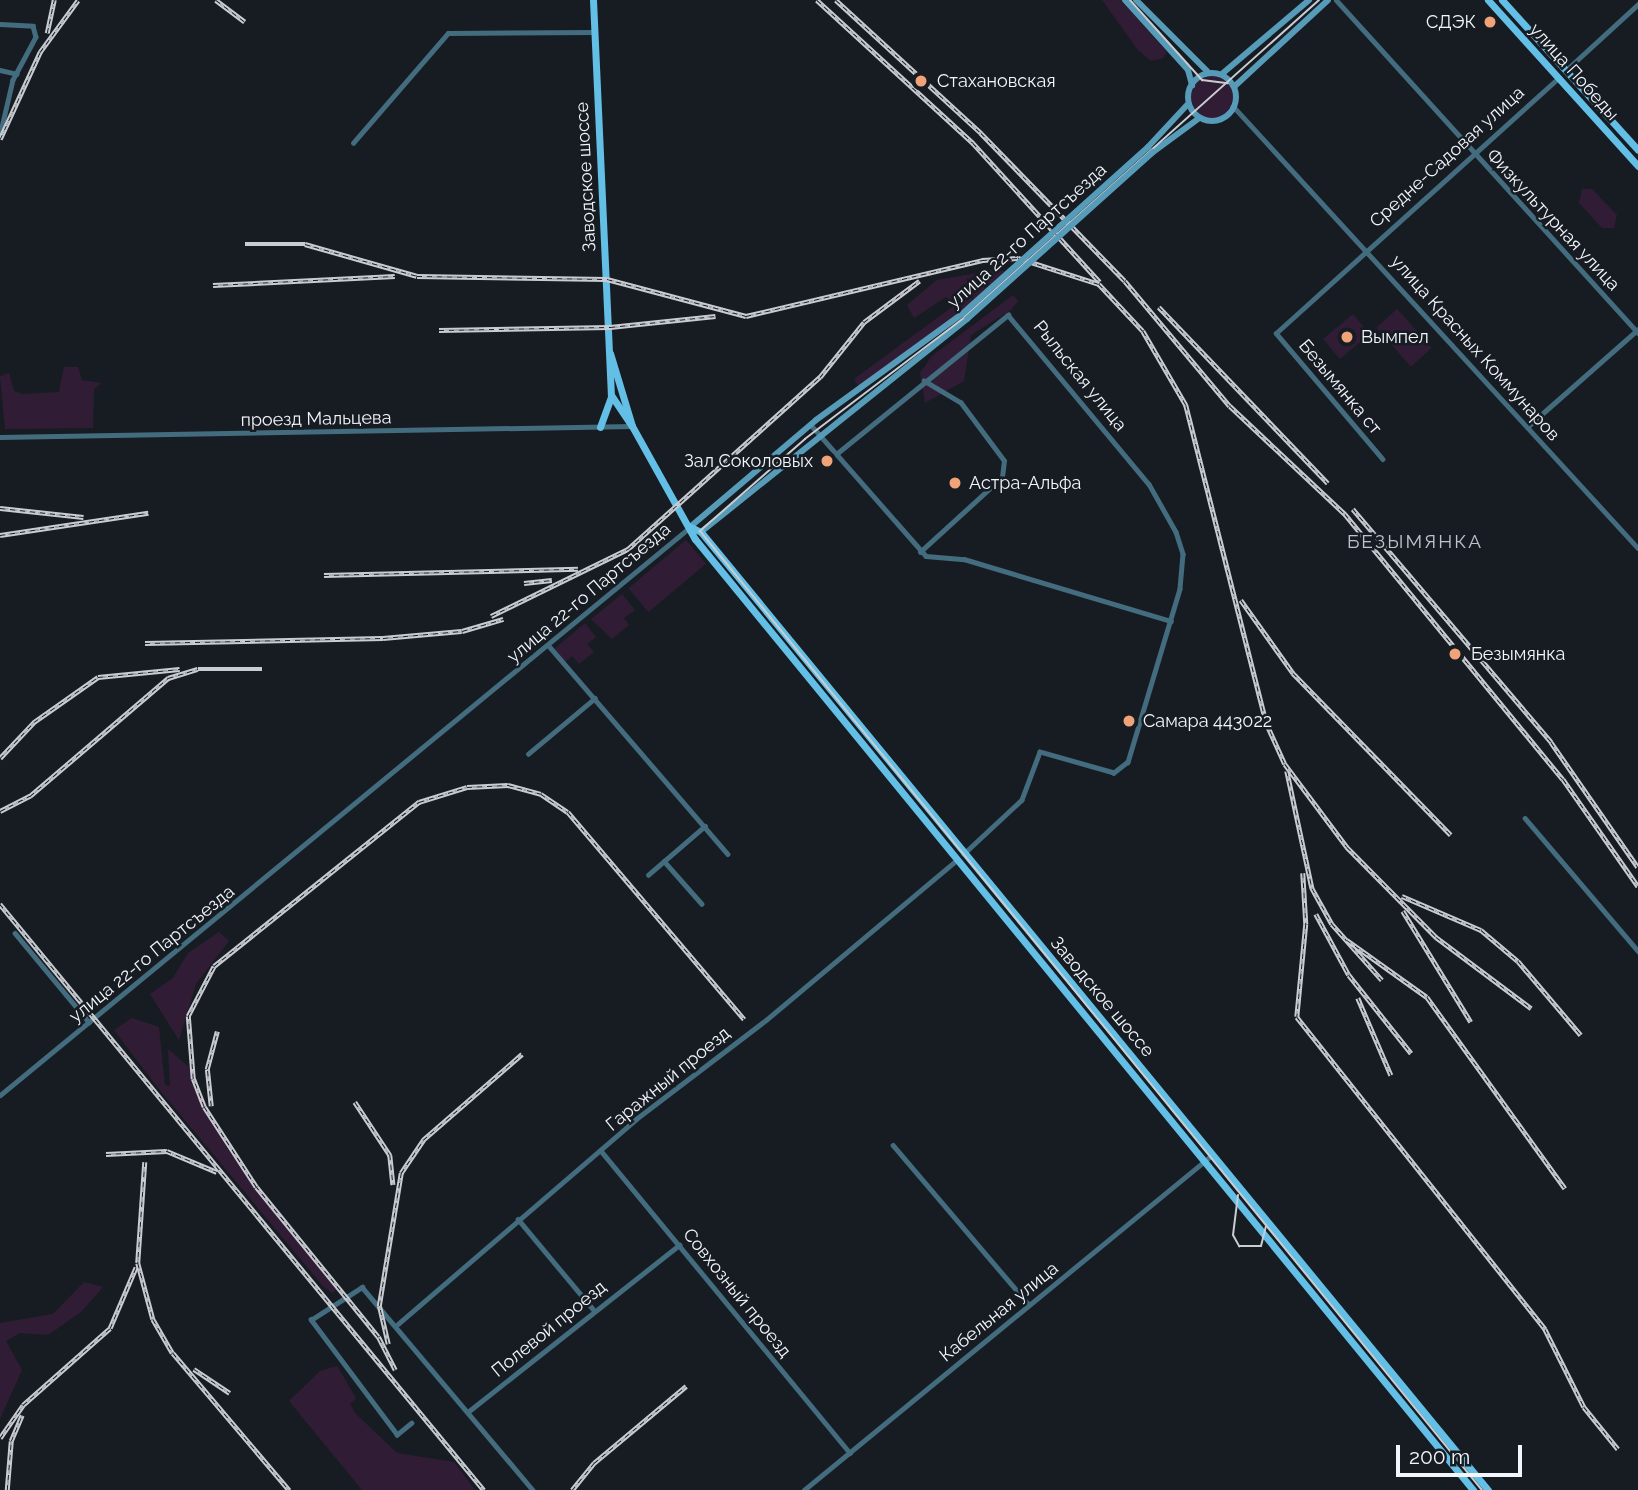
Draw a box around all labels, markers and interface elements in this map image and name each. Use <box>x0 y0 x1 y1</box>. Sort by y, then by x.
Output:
place label: СДЭК <box>1426 11 1476 33</box>
marker: СДЭК <box>1482 14 1498 30</box>
street label: улица Победы <box>1525 19 1623 125</box>
place label: Стахановская <box>937 70 1056 92</box>
marker: Стахановская <box>911 71 931 91</box>
street label: Средне-Садовая улица <box>1365 82 1529 232</box>
street label: Заводское шоссе <box>571 101 601 253</box>
street label: Физкультурная улица <box>1482 145 1624 295</box>
street label: улица 22-го Партсъезда <box>943 159 1111 313</box>
street label: улица Красных Коммунаров <box>1386 251 1564 445</box>
street label: Рыльская улица <box>1029 316 1131 436</box>
place label: Вымпел <box>1361 326 1429 348</box>
marker: Вымпел <box>1339 329 1355 345</box>
street label: Безымянка ст <box>1294 335 1386 439</box>
street label: проезд Мальцева <box>240 407 392 431</box>
place label: Зал Соколовых <box>684 450 813 472</box>
marker: Зал Соколовых <box>819 453 835 469</box>
place label: Астра-Альфа <box>969 472 1081 494</box>
marker: Астра-Альфа <box>947 475 963 491</box>
street label: улица 22-го Партсъезда <box>503 518 675 668</box>
district label: БЕЗЫМЯНКА <box>1348 531 1482 553</box>
place label: Безымянка <box>1471 643 1565 665</box>
marker: Безымянка <box>1445 644 1465 664</box>
place label: Самара 443022 <box>1143 710 1272 732</box>
marker: Самара 443022 <box>1121 713 1137 729</box>
street label: улица 22-го Партсъезда <box>65 881 239 1027</box>
street label: Заводское шоссе <box>1045 933 1159 1061</box>
street label: Гаражный проезд <box>602 1022 734 1136</box>
street label: Совхозный проезд <box>678 1224 796 1362</box>
street label: Кабельная улица <box>935 1257 1063 1367</box>
street label: Полевой проезд <box>487 1276 611 1382</box>
scale bar <box>1400 1430 1526 1474</box>
text: 200 m <box>1409 1444 1470 1469</box>

